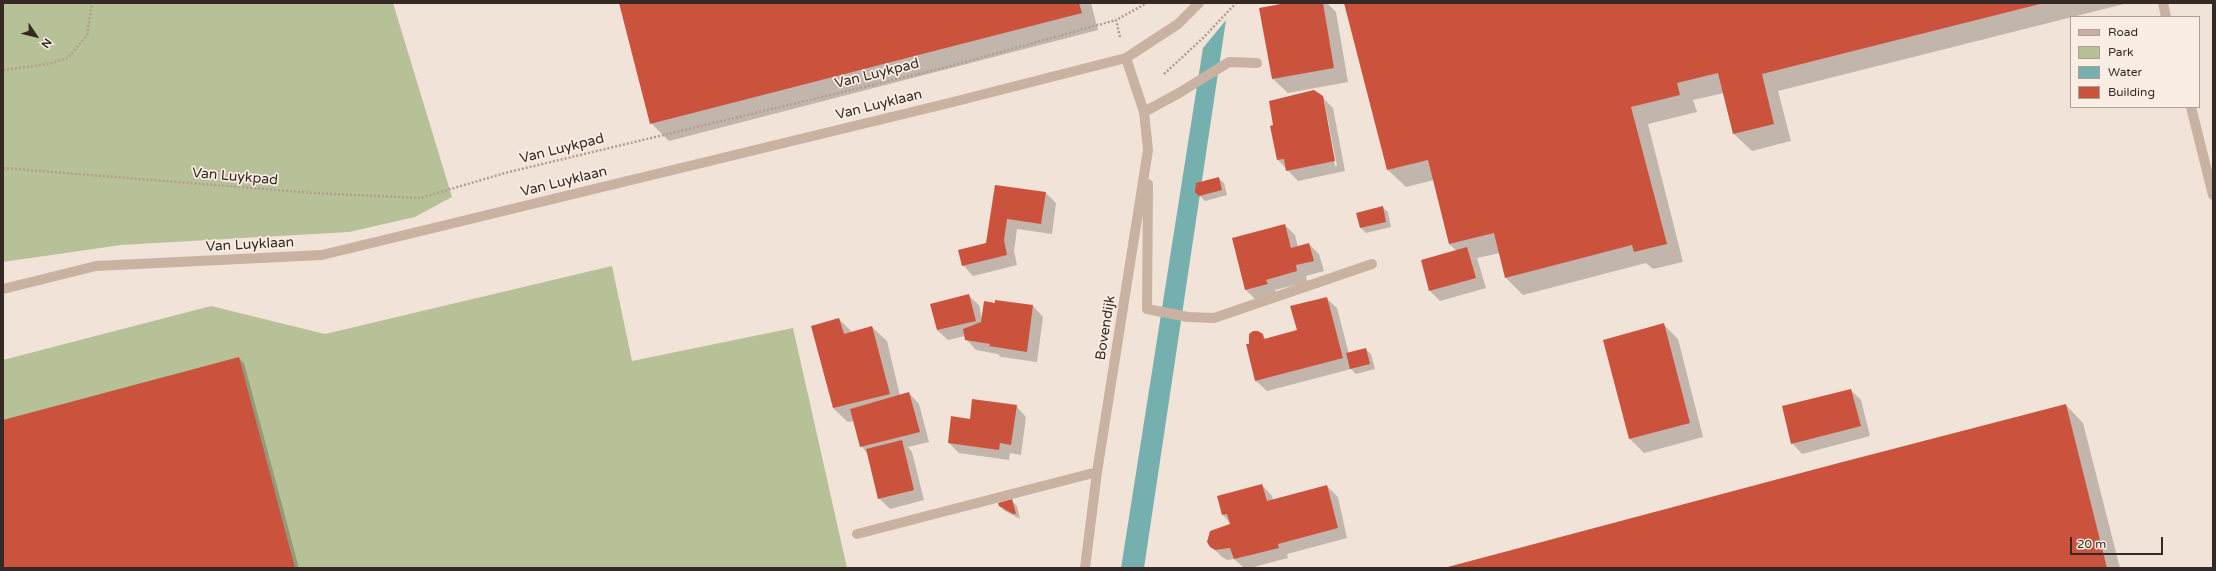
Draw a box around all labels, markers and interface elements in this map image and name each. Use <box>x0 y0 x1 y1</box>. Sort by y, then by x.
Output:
north arrow <box>16 16 56 56</box>
legend <box>2070 16 2200 108</box>
text: Road <box>2108 25 2138 39</box>
text: N <box>38 36 54 51</box>
text: Park <box>2108 45 2134 59</box>
street label: Van Luykpad <box>833 55 921 93</box>
text: Water <box>2108 65 2142 79</box>
text: Building <box>2108 85 2155 99</box>
street label: Van Luyklaan <box>834 86 924 124</box>
street label: Van Luykpad <box>518 130 606 168</box>
street label: Van Luyklaan <box>519 163 609 201</box>
street label: Van Luykpad <box>191 165 279 189</box>
street label: Van Luyklaan <box>205 234 295 256</box>
street label: Bovendijk <box>1093 294 1119 362</box>
scale bar <box>2072 529 2165 555</box>
text: 20 m <box>2077 537 2106 551</box>

